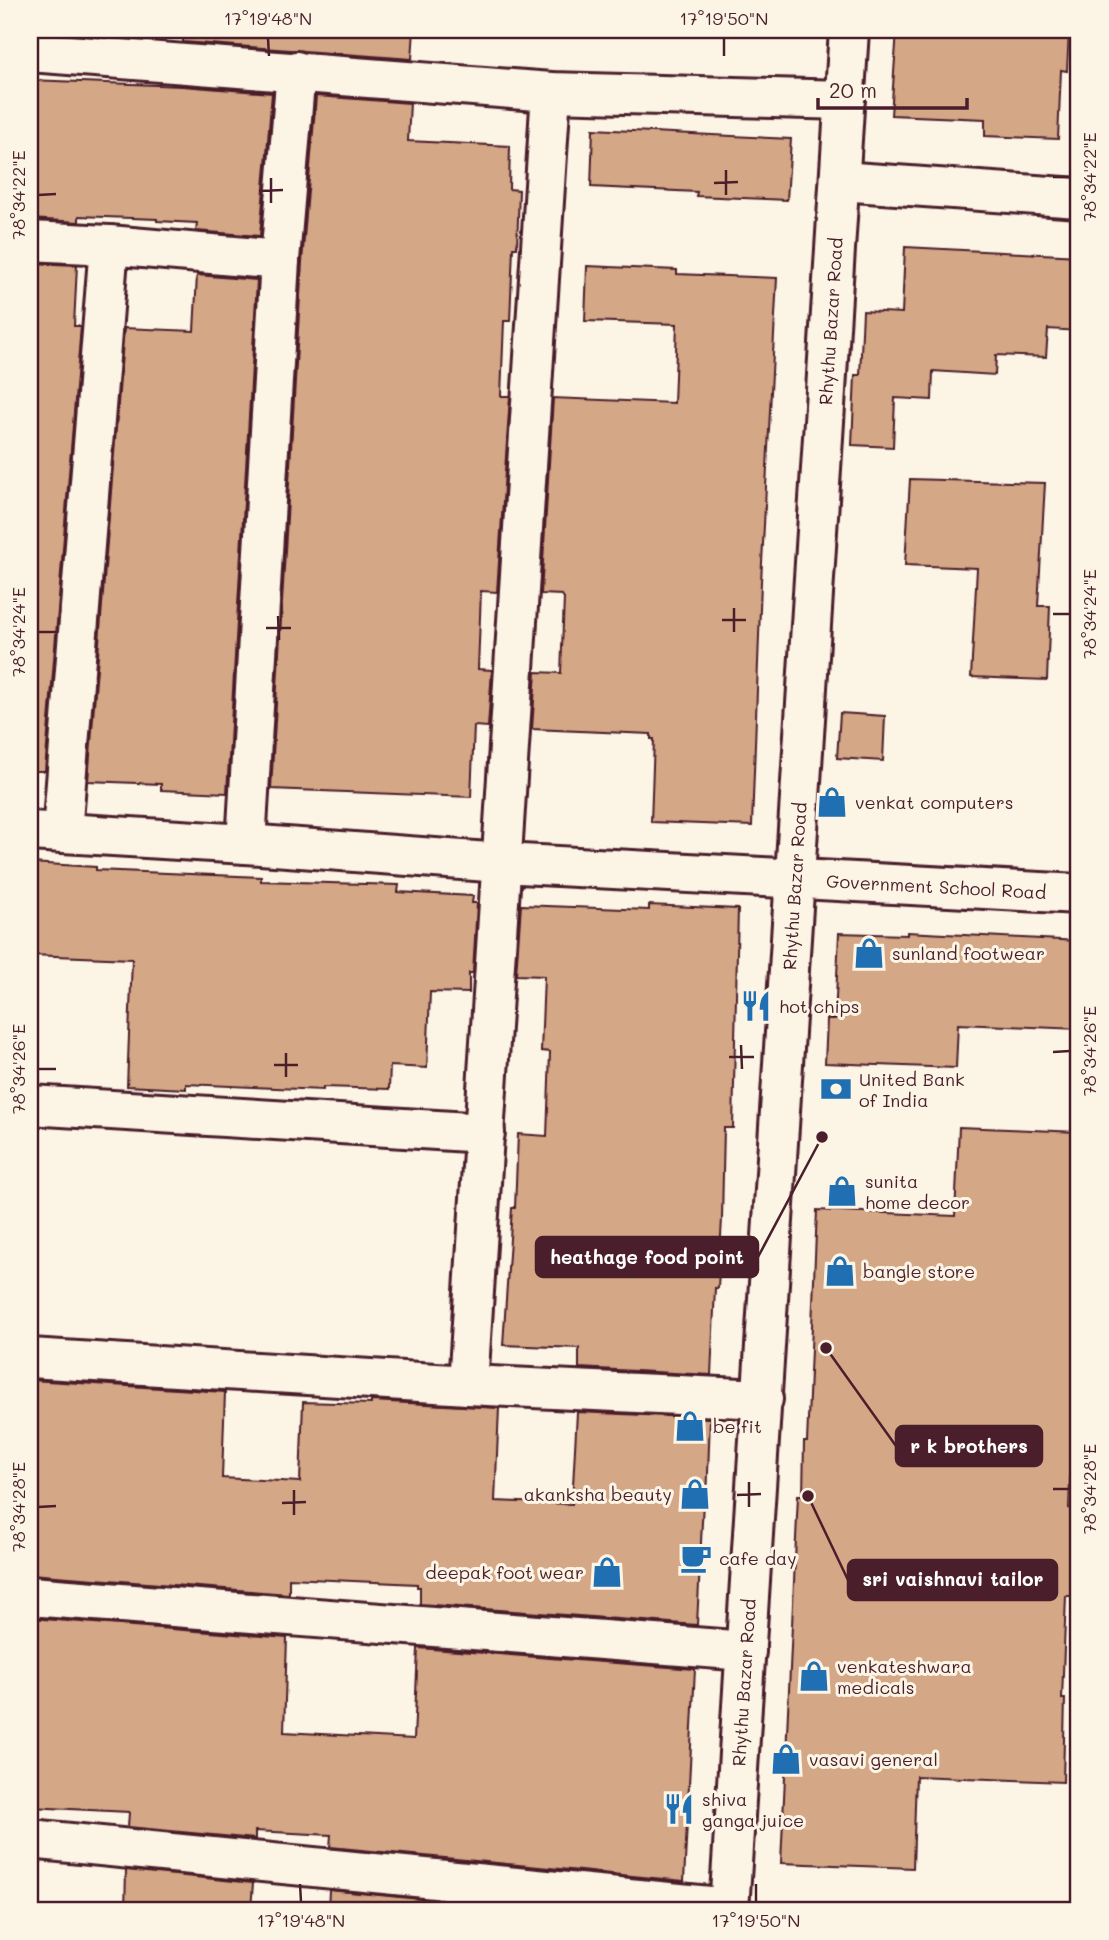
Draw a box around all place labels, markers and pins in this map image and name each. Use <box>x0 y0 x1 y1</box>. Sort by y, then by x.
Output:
shop icon: venkat computers <box>815 785 849 819</box>
place label: venkat computers <box>855 790 1014 814</box>
shop icon: sunland footwear <box>852 936 886 970</box>
place label: sunland footwear <box>892 941 1045 965</box>
restaurant icon: hot chips <box>739 989 773 1023</box>
place label: hot chips <box>779 994 860 1018</box>
place label: United Bank of India <box>859 1067 965 1112</box>
bank icon: United Bank of India <box>819 1072 853 1106</box>
place label: sunita home decor <box>865 1169 970 1214</box>
shop icon: sunita home decor <box>825 1174 859 1208</box>
callout: heathage food point <box>536 1237 758 1277</box>
shop icon: bangle store <box>823 1254 857 1288</box>
place label: bangle store <box>863 1259 975 1283</box>
shop icon: be fit <box>673 1409 707 1443</box>
place label: be fit <box>713 1414 762 1438</box>
callout: r k brothers <box>896 1426 1042 1466</box>
shop icon: akanksha beauty <box>678 1477 712 1511</box>
place label: akanksha beauty <box>524 1482 672 1506</box>
cafe icon: cafe day <box>679 1541 713 1575</box>
place label: cafe day <box>719 1546 797 1570</box>
shop icon: deepak foot wear <box>590 1555 624 1589</box>
place label: deepak foot wear <box>425 1560 584 1584</box>
callout: sri vaishnavi tailor <box>848 1560 1057 1600</box>
place label: venkateshwara medicals <box>837 1654 972 1699</box>
shop icon: venkateshwara medicals <box>797 1659 831 1693</box>
shop icon: vasavi general <box>769 1742 803 1776</box>
place label: vasavi general <box>809 1747 938 1771</box>
place label: shiva ganga juice <box>702 1787 804 1832</box>
restaurant icon: shiva ganga juice <box>662 1792 696 1826</box>

